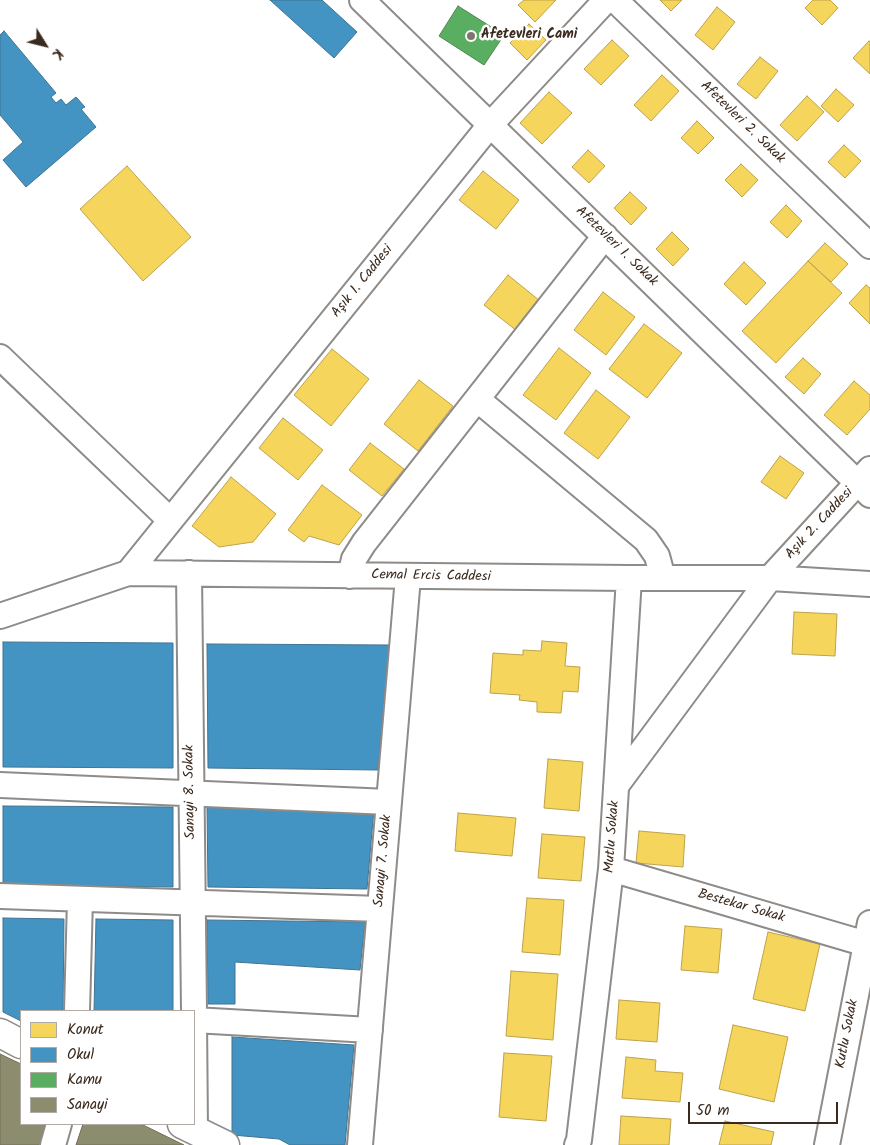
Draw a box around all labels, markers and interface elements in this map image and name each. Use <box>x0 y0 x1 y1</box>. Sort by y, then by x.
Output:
north arrow <box>20 20 70 70</box>
place label: Afetevleri Cami <box>481 28 577 44</box>
marker: Afetevleri Cami <box>465 30 477 42</box>
text: K <box>46 44 69 64</box>
street label: Afetevleri 2. Sokak <box>696 78 788 168</box>
street label: Afetevleri 1. Sokak <box>571 204 661 290</box>
street label: Aşık 1. Caddesi <box>329 242 397 322</box>
street label: Aşık 2. Caddesi <box>783 485 857 563</box>
street label: Cemal Ercis Caddesi <box>371 568 491 586</box>
street label: Sanayi 8. Sokak <box>182 745 200 839</box>
street label: Mutlu Sokak <box>602 800 624 874</box>
street label: Sanayi 7. Sokak <box>372 814 396 908</box>
street label: Bestekar Sokak <box>696 887 786 927</box>
street label: Kutlu Sokak <box>833 998 863 1070</box>
legend <box>20 1010 195 1125</box>
text: Konut <box>67 1018 104 1042</box>
text: Okul <box>67 1043 94 1067</box>
text: Kamu <box>67 1068 102 1092</box>
scale bar <box>690 1092 840 1124</box>
text: Sanayi <box>67 1093 108 1117</box>
text: 50 m <box>696 1099 730 1123</box>

